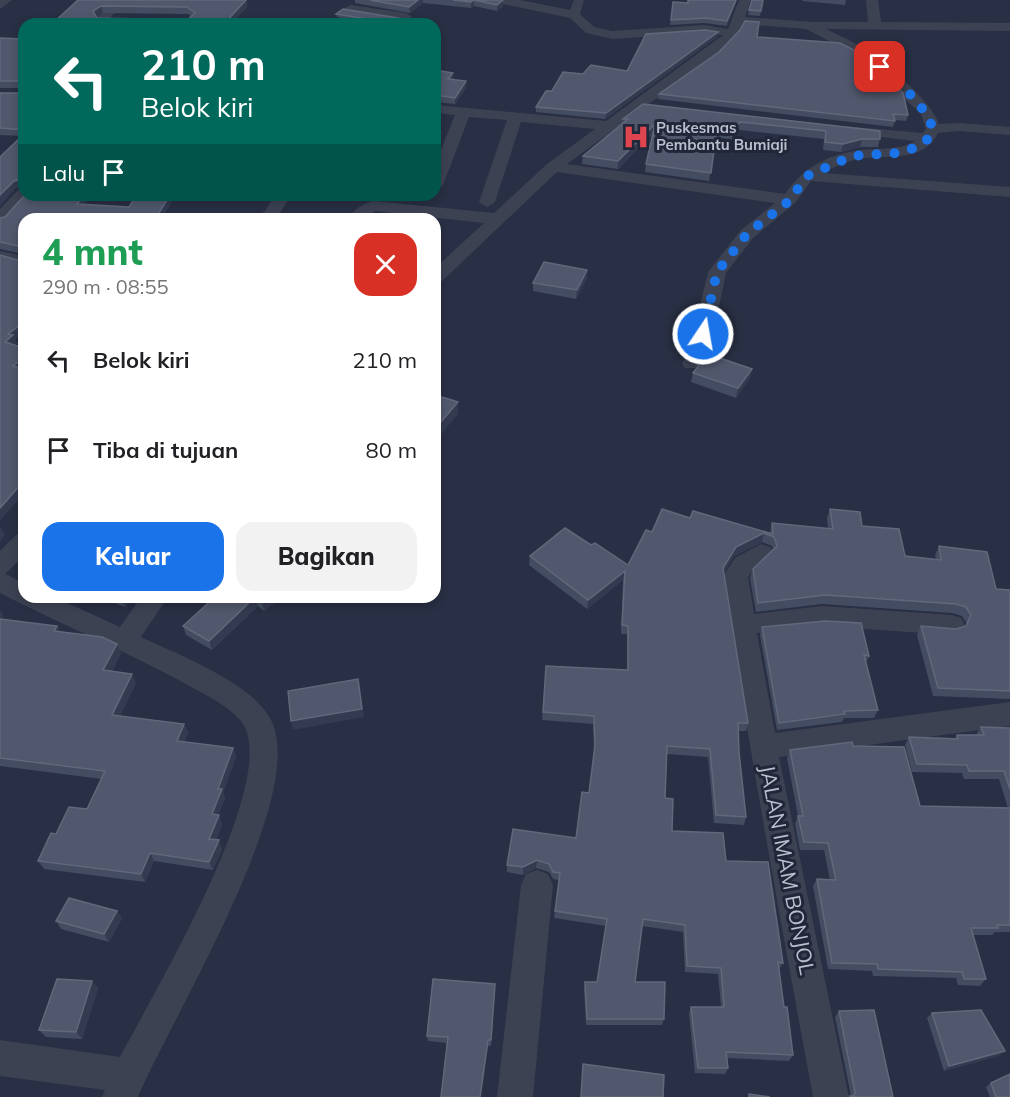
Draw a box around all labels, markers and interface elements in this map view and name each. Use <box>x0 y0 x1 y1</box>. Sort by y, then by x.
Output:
text: 210 m <box>141 38 266 91</box>
pin <box>854 41 905 92</box>
icon: left <box>42 42 120 120</box>
icon: arrive <box>863 50 896 83</box>
text: Belok kiri <box>141 90 253 124</box>
place label: Puskesmas Pembantu Bumiaji <box>656 118 788 154</box>
hospital icon: Puskesmas Pembantu Bumiaji <box>621 122 651 152</box>
icon: arrive <box>97 156 130 189</box>
text: Lalu <box>42 159 85 187</box>
text: 4 mnt <box>42 229 143 274</box>
button: close <box>354 233 417 296</box>
text: 290 m · 08:55 <box>42 274 168 299</box>
position arrow <box>671 302 735 366</box>
icon: left <box>42 344 75 377</box>
text: Belok kiri <box>93 346 189 374</box>
text: 210 m <box>352 346 417 374</box>
icon: arrive <box>42 434 75 467</box>
text: Tiba di tujuan <box>93 436 238 464</box>
text: 80 m <box>366 436 417 464</box>
button: Keluar <box>42 522 224 591</box>
button: Bagikan <box>236 522 417 591</box>
street label: JALAN IMAM BONJOL <box>755 763 821 977</box>

